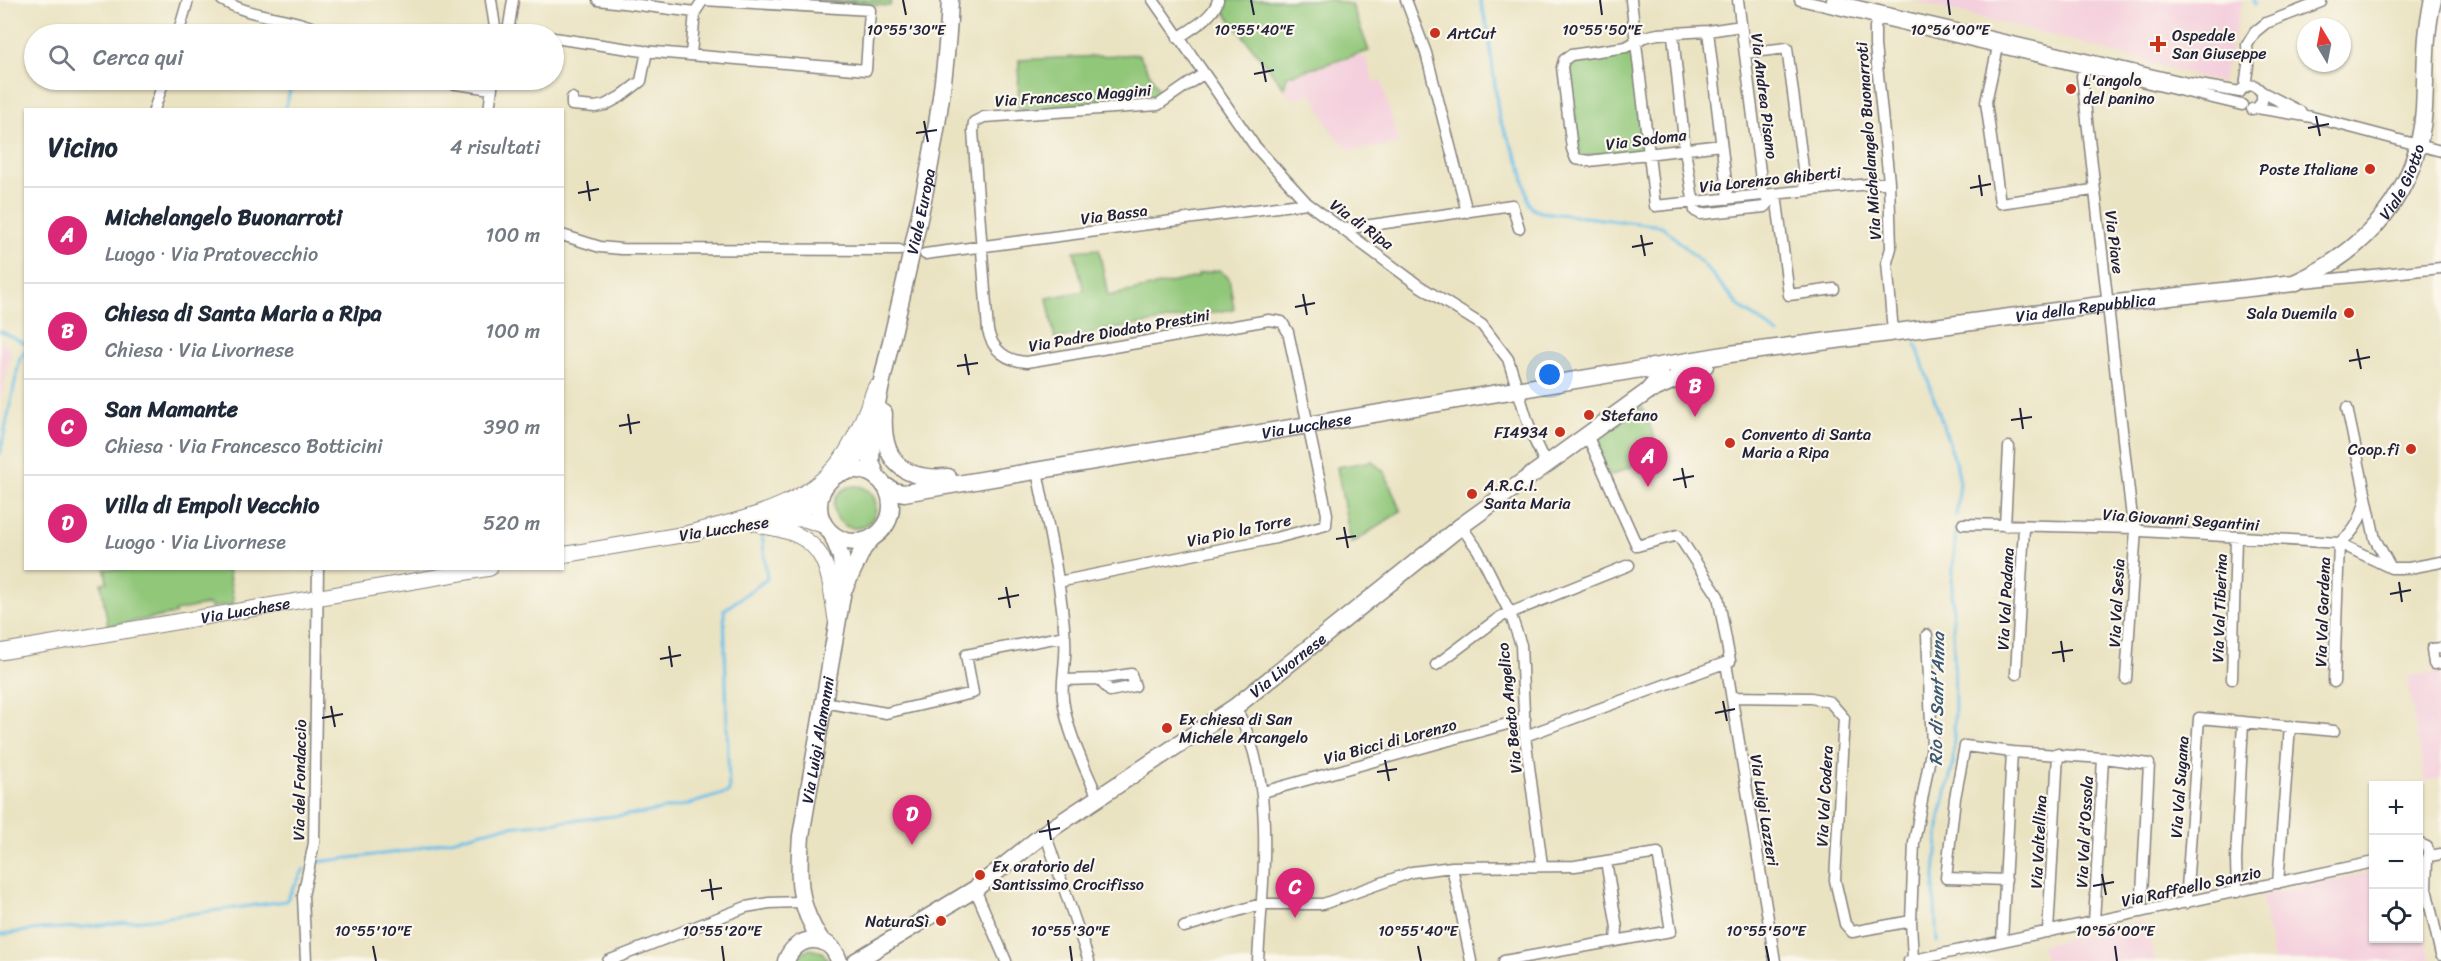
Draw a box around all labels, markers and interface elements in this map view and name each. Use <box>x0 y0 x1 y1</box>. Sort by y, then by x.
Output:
text: 10°55'30"E <box>867 17 947 43</box>
text: 10°55'40"E <box>1214 17 1295 43</box>
text: 10°55'50"E <box>1562 17 1643 43</box>
text: 10°56'00"E <box>1910 17 1991 43</box>
north arrow <box>2297 18 2351 72</box>
place label: ArtCut <box>1446 19 1497 48</box>
place label: Ospedale San Giuseppe <box>2172 21 2267 68</box>
search box <box>24 24 564 90</box>
marker: ArtCut <box>1428 26 1442 40</box>
street label: Via Andrea Pisano <box>1742 32 1787 161</box>
marker: Ospedale San Giuseppe <box>2149 35 2167 53</box>
text: Cerca qui <box>93 38 183 77</box>
street label: Via Michelangelo Buonarroti <box>1847 40 1890 241</box>
icon: search <box>45 41 78 74</box>
place label: L'angolo del panino <box>2083 66 2155 113</box>
street label: Via Francesco Maggini <box>994 76 1153 115</box>
marker: L'angolo del panino <box>2064 82 2078 96</box>
street label: Via Sodoma <box>1604 120 1689 159</box>
text: Vicino <box>48 124 118 170</box>
text: 4 risultati <box>450 130 540 165</box>
street label: Viale Giotto <box>2371 141 2433 227</box>
place label: Poste Italiane <box>2259 155 2358 184</box>
street label: Via Lorenzo Ghiberti <box>1698 158 1843 201</box>
marker: Poste Italiane <box>2363 162 2377 176</box>
street label: Viale Europa <box>898 166 944 257</box>
street label: Via di Ripa <box>1323 191 1401 258</box>
street label: Via Bassa <box>1079 195 1149 234</box>
text: Michelangelo Buonarroti <box>105 198 342 237</box>
street label: Via Piave <box>2096 209 2133 275</box>
text: A <box>61 218 74 253</box>
text: 100 m <box>486 218 540 253</box>
text: Luogo · Via Pratovecchio <box>105 237 318 272</box>
street label: Via della Repubblica <box>2014 285 2158 331</box>
text: Chiesa di Santa Maria a Ripa <box>105 294 382 333</box>
place label: Sala Duemila <box>2247 299 2337 328</box>
street label: Via Padre Diodato Prestini <box>1026 300 1213 361</box>
marker: Sala Duemila <box>2342 306 2356 320</box>
text: B <box>61 314 74 349</box>
text: 100 m <box>486 314 540 349</box>
text: Chiesa · Via Livornese <box>105 333 294 368</box>
your location <box>1535 360 1564 389</box>
pin: B <box>1676 368 1714 417</box>
text: San Mamante <box>105 390 238 429</box>
place label: Stefano <box>1601 401 1658 430</box>
street label: Via Lucchese <box>1260 404 1354 448</box>
marker: Stefano <box>1582 408 1596 422</box>
text: C <box>61 410 74 445</box>
text: 390 m <box>484 410 540 445</box>
place label: FI4934 <box>1494 418 1548 447</box>
place label: Convento di Santa Maria a Ripa <box>1742 420 1871 467</box>
marker: FI4934 <box>1553 425 1567 439</box>
text: Chiesa · Via Francesco Botticini <box>105 429 382 464</box>
place label: Coop.fi <box>2348 435 2400 464</box>
marker: Convento di Santa Maria a Ripa <box>1723 436 1737 450</box>
pin: A <box>1628 438 1668 487</box>
marker: Coop.fi <box>2404 442 2418 456</box>
place label: A.R.C.I. Santa Maria <box>1483 471 1572 518</box>
text: Villa di Empoli Vecchio <box>105 486 319 525</box>
marker: A.R.C.I. Santa Maria <box>1465 487 1479 501</box>
street label: Via Giovanni Segantini <box>2102 500 2261 539</box>
street label: Via Pio la Torre <box>1184 505 1294 556</box>
text: D <box>62 506 73 541</box>
text: 520 m <box>483 506 540 541</box>
street label: Via Lucchese <box>677 507 771 550</box>
text: Luogo · Via Livornese <box>105 525 286 560</box>
street label: Via Val Padana <box>1988 547 2023 651</box>
street label: Via Val Tiberina <box>2203 553 2236 663</box>
street label: Via Val Gardena <box>2306 556 2339 668</box>
street label: Via Val Sesia <box>2100 558 2133 648</box>
street label: Via Lucchese <box>199 588 292 632</box>
street label: Via Livornese <box>1243 625 1333 705</box>
water label: Rio di Sant'Anna <box>1920 630 1954 766</box>
street label: Via Beato Angelico <box>1488 641 1531 775</box>
street label: Via Luigi Alamanni <box>793 674 843 806</box>
place label: Ex chiesa di San Michele Arcangelo <box>1179 705 1308 752</box>
street label: Via Bicci di Lorenzo <box>1320 710 1460 773</box>
street label: Via del Fondaccio <box>284 719 315 841</box>
marker: Ex chiesa di San Michele Arcangelo <box>1160 721 1174 735</box>
street label: Via Val Sugana <box>2161 735 2198 839</box>
street label: Via Val Codera <box>1807 745 1842 847</box>
street label: Via Luigi Lazzeri <box>1741 752 1788 869</box>
street label: Via Val d'Ossola <box>2067 774 2102 889</box>
map controls <box>2369 781 2423 943</box>
button: + <box>2369 781 2423 835</box>
street label: Via Valtellina <box>2022 795 2055 890</box>
pin: D <box>892 796 932 845</box>
button: − <box>2369 835 2423 889</box>
place label: Ex oratorio del Santissimo Crocifisso <box>992 852 1144 899</box>
street label: Via Raffaello Sanzio <box>2119 858 2264 915</box>
marker: Ex oratorio del Santissimo Crocifisso <box>973 868 987 882</box>
pin: C <box>1276 868 1314 918</box>
button: locate <box>2369 889 2423 943</box>
place label: NaturaSì <box>865 907 930 936</box>
marker: NaturaSì <box>934 914 948 928</box>
text: 10°55'10"E <box>335 918 413 944</box>
text: 10°55'20"E <box>683 918 763 944</box>
text: 10°55'30"E <box>1031 918 1111 944</box>
text: 10°55'40"E <box>1378 918 1459 944</box>
text: 10°55'50"E <box>1726 918 1807 944</box>
text: 10°56'00"E <box>2075 918 2156 944</box>

